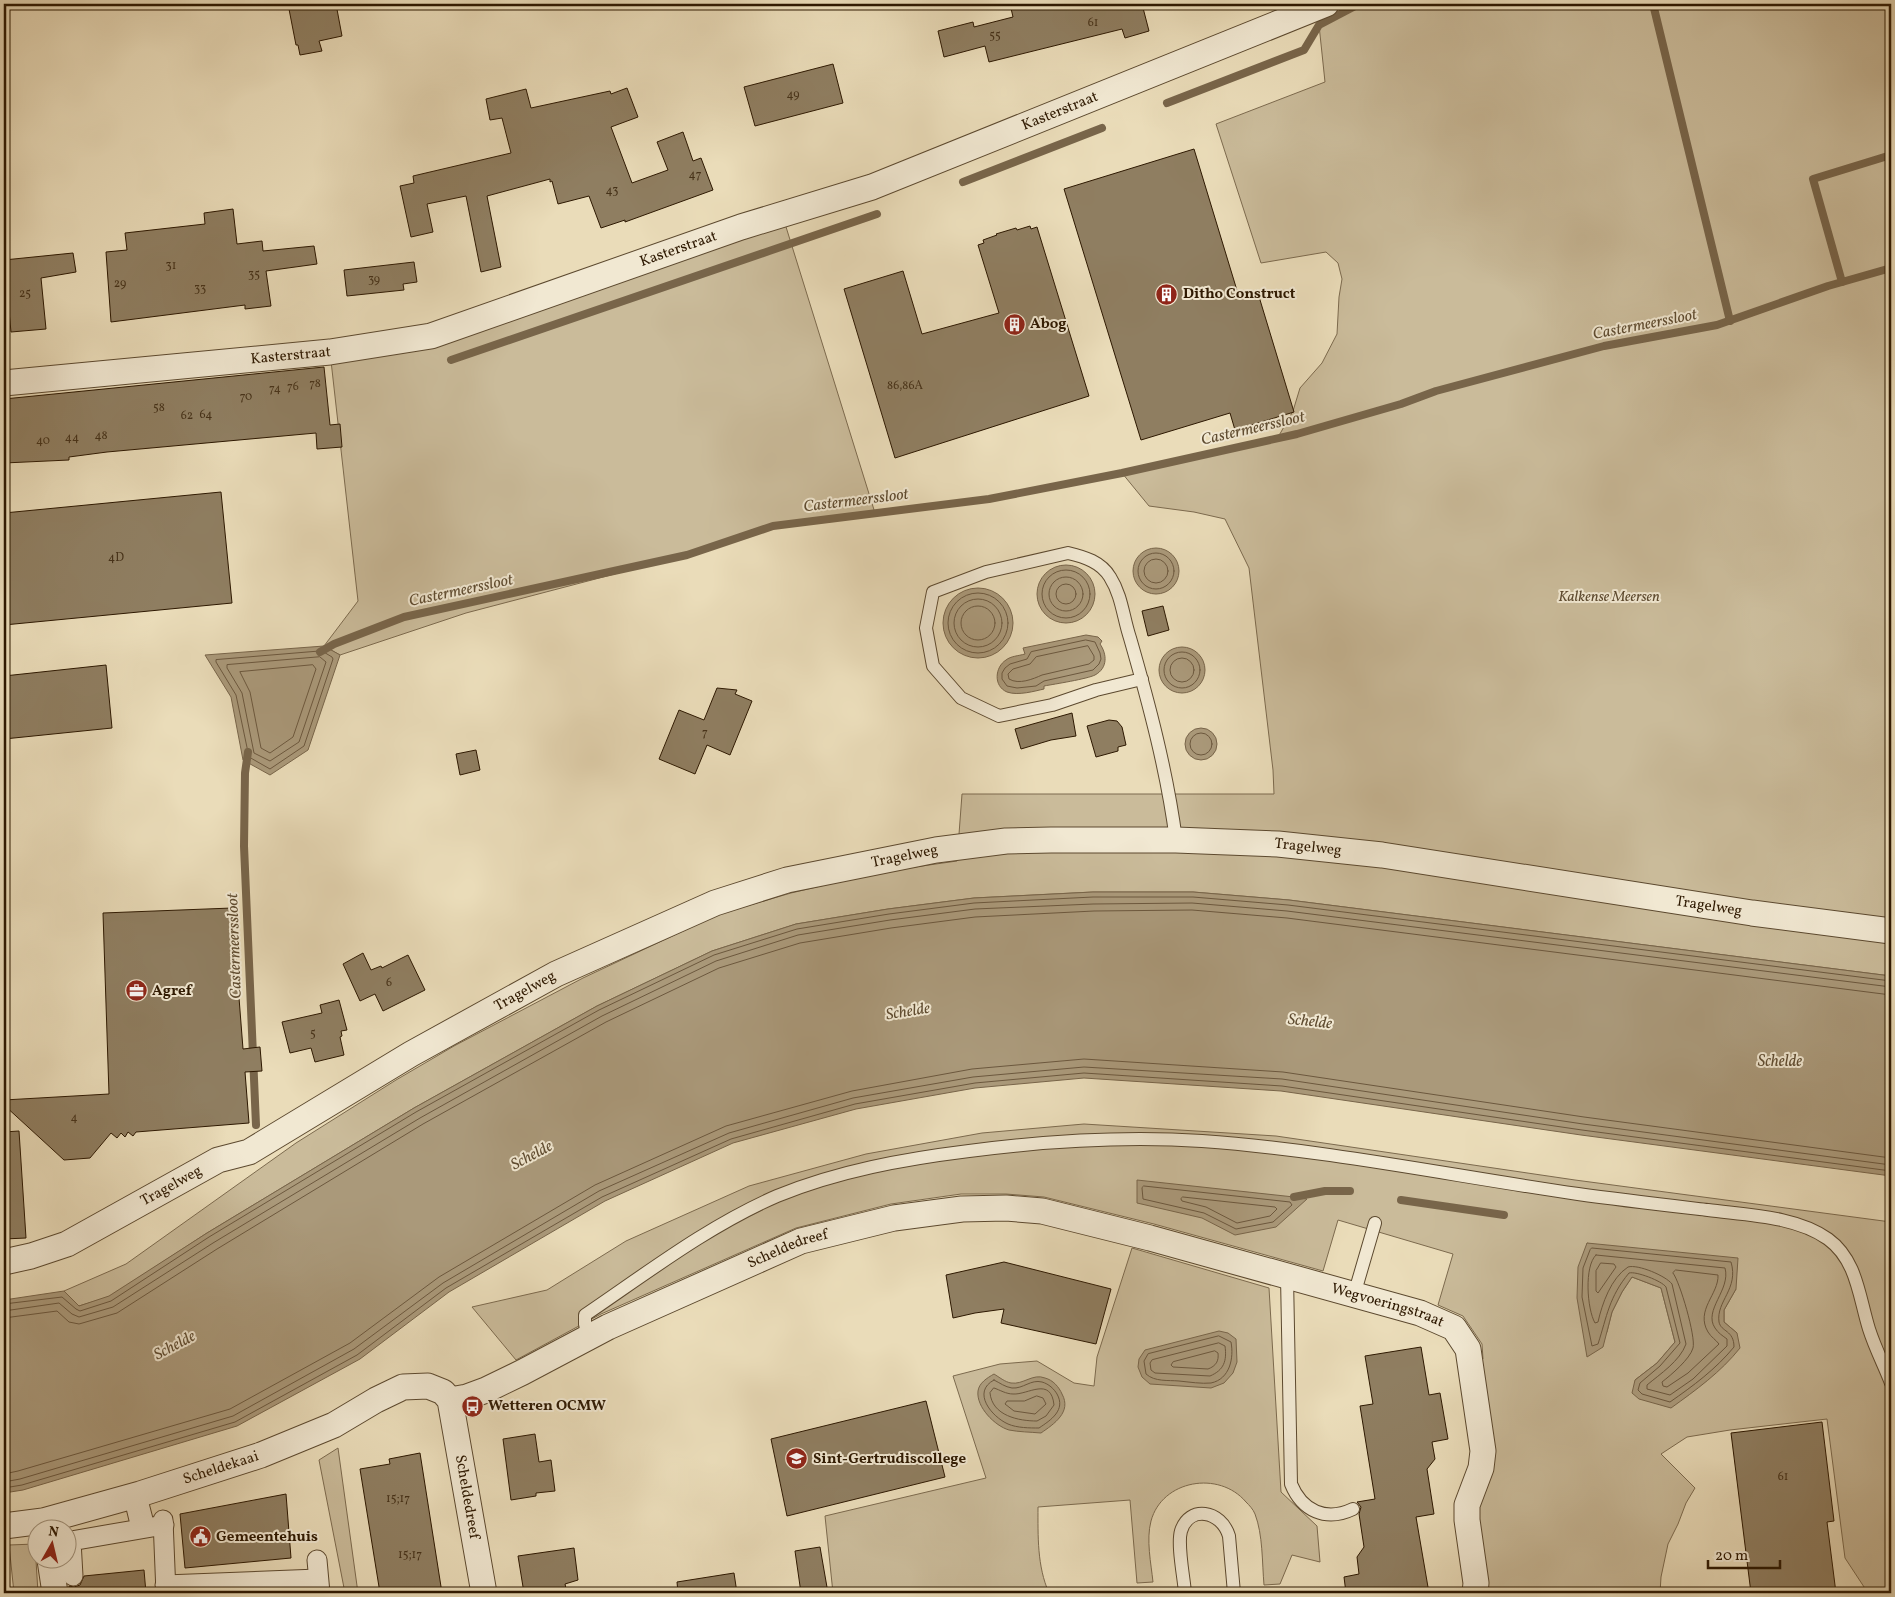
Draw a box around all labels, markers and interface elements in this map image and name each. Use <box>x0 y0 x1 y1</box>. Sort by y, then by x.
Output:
house number: 61 <box>1088 15 1098 31</box>
house number: 55 <box>989 28 1001 44</box>
street label: Kasterstraat <box>1019 86 1101 136</box>
house number: 49 <box>786 87 800 103</box>
house number: 47 <box>689 167 702 183</box>
house number: 43 <box>606 183 618 199</box>
street label: Kasterstraat <box>637 226 720 272</box>
house number: 31 <box>166 258 176 274</box>
house number: 35 <box>248 267 260 283</box>
house number: 39 <box>368 272 380 288</box>
house number: 29 <box>114 276 126 292</box>
house number: 33 <box>194 281 206 297</box>
building icon: Ditho Construct <box>1155 282 1179 306</box>
place label: Ditho Construct <box>1183 284 1296 305</box>
house number: 25 <box>19 286 31 302</box>
water label: Castermeerssloot <box>1591 304 1700 346</box>
building icon: Abog <box>1002 312 1026 336</box>
place label: Abog <box>1030 314 1066 335</box>
street label: Kasterstraat <box>250 341 332 370</box>
house number: 78 <box>309 376 321 392</box>
house number: 86,86A <box>887 378 923 394</box>
house number: 76 <box>287 379 299 395</box>
house number: 74 <box>269 381 281 397</box>
house number: 70 <box>240 389 252 405</box>
house number: 58 <box>153 400 165 416</box>
water label: Castermeerssloot <box>1199 406 1308 452</box>
house number: 64 <box>200 407 212 423</box>
house number: 62 <box>181 408 193 424</box>
house number: 48 <box>94 428 108 444</box>
house number: 44 <box>65 430 79 446</box>
house number: 40 <box>36 433 50 449</box>
water label: Castermeerssloot <box>802 484 911 518</box>
house number: 4D <box>108 550 124 566</box>
water label: Castermeerssloot <box>407 569 516 613</box>
park label: Kalkense Meersen <box>1558 587 1660 608</box>
house number: 7 <box>702 725 708 741</box>
street label: Tragelweg <box>1273 833 1343 861</box>
street label: Tragelweg <box>869 839 940 873</box>
street label: Tragelweg <box>1674 891 1744 922</box>
water label: Castermeerssloot <box>222 892 248 999</box>
street label: Tragelweg <box>490 965 560 1017</box>
house number: 6 <box>386 975 392 991</box>
office icon: Agref <box>124 979 148 1003</box>
place label: Agref <box>152 981 193 1002</box>
water label: Schelde <box>884 998 932 1026</box>
water label: Schelde <box>1287 1009 1333 1035</box>
house number: 5 <box>310 1026 316 1042</box>
water label: Schelde <box>1758 1051 1802 1073</box>
house number: 4 <box>70 1110 78 1126</box>
water label: Schelde <box>507 1136 557 1176</box>
street label: Tragelweg <box>137 1160 206 1212</box>
street label: Scheldedreef <box>744 1224 832 1274</box>
street label: Wegvoeringstraat <box>1329 1278 1447 1333</box>
water label: Schelde <box>150 1326 200 1366</box>
bus stop icon: Wetteren OCMW <box>460 1394 484 1418</box>
place label: Wetteren OCMW <box>488 1396 606 1417</box>
street label: Scheldekaai <box>180 1446 261 1490</box>
school or university icon: Sint-Gertrudiscollege <box>785 1447 809 1471</box>
place label: Sint-Gertrudiscollege <box>813 1449 967 1470</box>
street label: Scheldedreef <box>449 1453 485 1542</box>
house number: 61 <box>1778 1469 1788 1485</box>
house number: 15;17 <box>386 1491 410 1507</box>
north arrow <box>28 1520 78 1570</box>
text: N <box>47 1522 60 1543</box>
public building icon: Gemeentehuis <box>188 1525 212 1549</box>
place label: Gemeentehuis <box>216 1527 318 1548</box>
scale bar <box>1708 1537 1780 1569</box>
text: 20 m <box>1715 1546 1748 1567</box>
house number: 15;17 <box>398 1547 422 1563</box>

